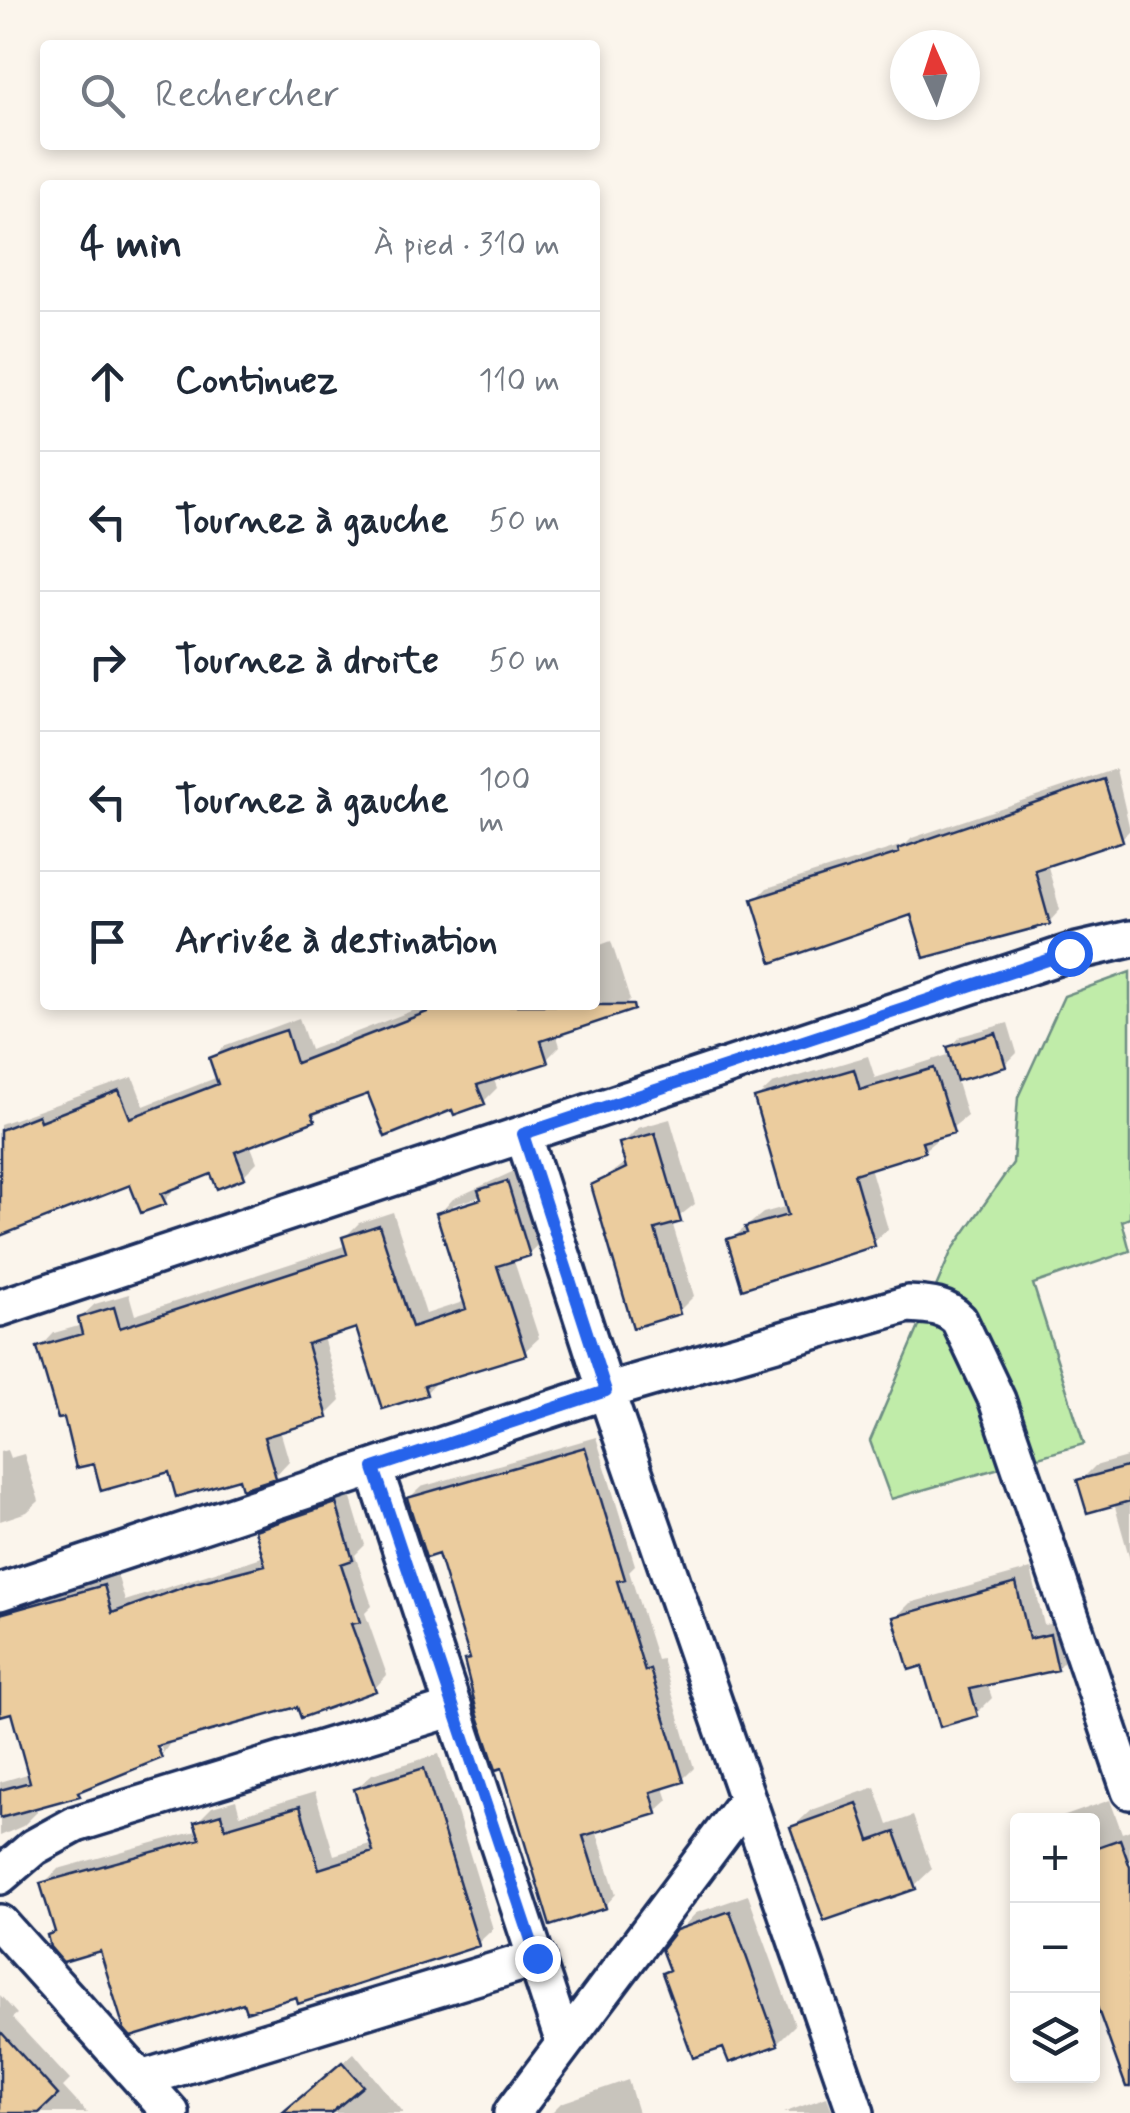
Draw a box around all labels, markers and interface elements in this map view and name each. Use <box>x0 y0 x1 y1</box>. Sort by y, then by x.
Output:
north arrow <box>890 30 980 120</box>
search box <box>40 40 600 150</box>
icon: search <box>75 68 130 123</box>
text: Rechercher <box>155 71 340 120</box>
text: 4 min <box>80 218 182 273</box>
text: À pied · 310 m <box>374 224 560 266</box>
icon: ahead <box>80 354 135 409</box>
text: Continuez <box>175 357 338 406</box>
text: 110 m <box>479 360 560 402</box>
icon: left <box>80 494 135 549</box>
text: Tournez à gauche <box>175 497 449 546</box>
text: 50 m <box>488 500 560 542</box>
icon: right <box>80 634 135 689</box>
text: Tournez à droite <box>175 637 439 686</box>
text: 50 m <box>488 640 560 682</box>
text: 100 m <box>479 759 530 843</box>
icon: left <box>80 774 135 829</box>
text: Tournez à gauche <box>175 777 449 826</box>
icon: arrive <box>80 914 135 969</box>
text: Arrivée à destination <box>175 917 498 966</box>
route start <box>1047 931 1093 977</box>
map controls <box>1010 1813 1100 2083</box>
button: + <box>1010 1813 1100 1903</box>
button: − <box>1010 1903 1100 1993</box>
route end <box>515 1936 561 1982</box>
button: layers <box>1010 1993 1100 2083</box>

